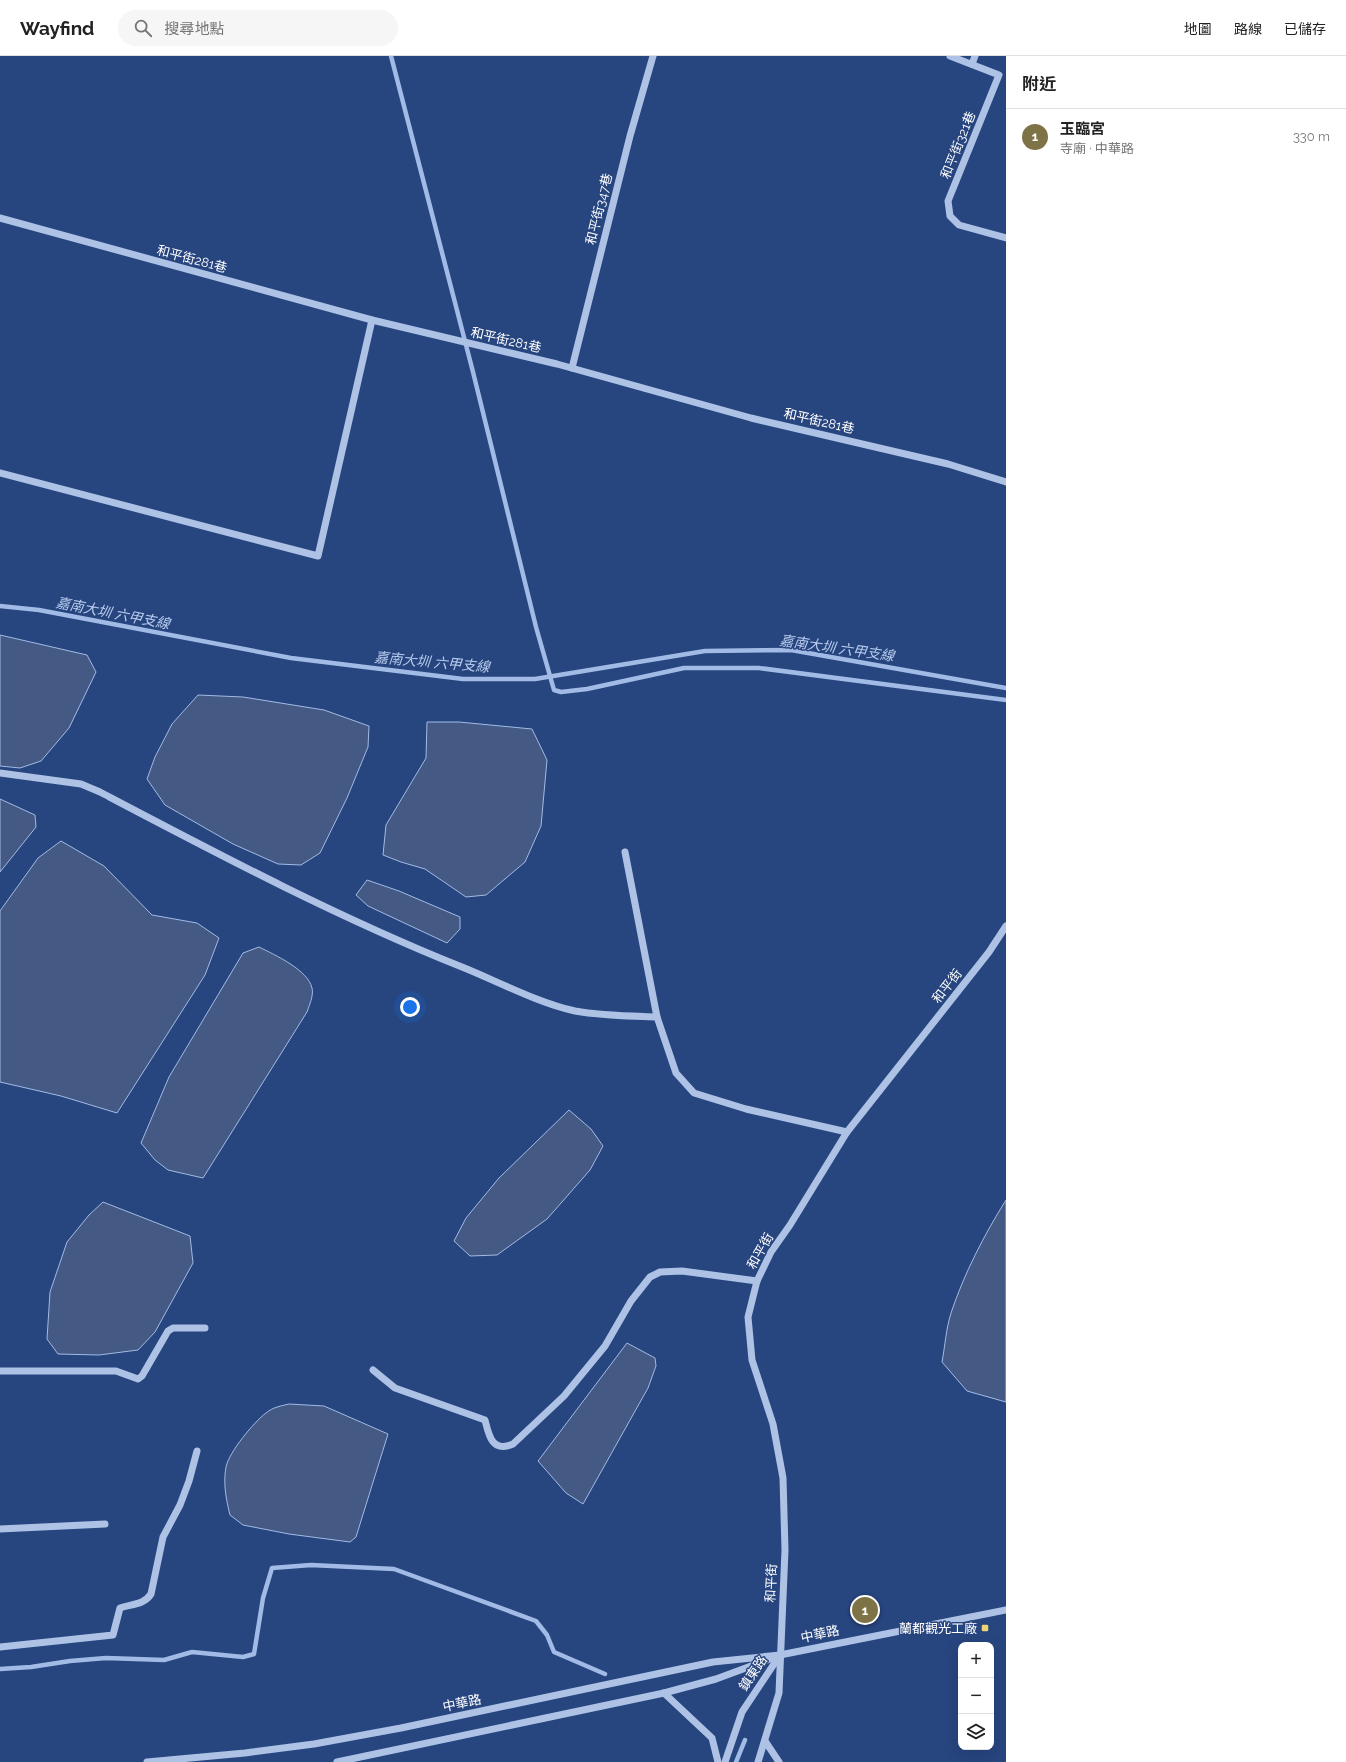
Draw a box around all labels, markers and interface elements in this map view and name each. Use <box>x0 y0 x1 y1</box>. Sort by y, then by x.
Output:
search box <box>118 10 398 46</box>
text: Wayfind <box>20 17 94 39</box>
icon: search <box>132 17 154 39</box>
text: 搜尋地點 <box>164 20 224 38</box>
text: 地圖 <box>1184 21 1212 37</box>
text: 路線 <box>1234 21 1262 37</box>
text: 已儲存 <box>1284 21 1326 37</box>
text: 附近 <box>1022 74 1056 94</box>
street label: 和平街321巷 <box>938 109 978 181</box>
text: 玉臨宮 <box>1060 120 1105 138</box>
text: 1 <box>1032 129 1038 144</box>
text: 330 m <box>1293 129 1330 144</box>
text: 寺廟 · 中華路 <box>1060 141 1134 156</box>
street label: 和平街347巷 <box>583 172 615 246</box>
street label: 和平街281巷 <box>155 242 229 276</box>
street label: 和平街281巷 <box>469 325 543 355</box>
street label: 和平街281巷 <box>782 406 856 436</box>
water label: 嘉南大圳 六甲支線 <box>55 594 173 632</box>
water label: 嘉南大圳 六甲支線 <box>779 632 897 664</box>
water label: 嘉南大圳 六甲支線 <box>374 649 492 675</box>
street label: 和平街 <box>929 966 965 1006</box>
your location <box>400 997 420 1017</box>
street label: 和平街 <box>744 1230 776 1272</box>
street label: 和平街 <box>762 1563 780 1603</box>
pin: 1 <box>852 1595 878 1625</box>
place label: 蘭都觀光工廠 <box>899 1621 977 1636</box>
street label: 中華路 <box>799 1623 841 1645</box>
marker: 蘭都觀光工廠 <box>980 1623 990 1633</box>
map controls <box>958 1642 994 1750</box>
button: + <box>958 1642 994 1678</box>
street label: 鎮東路 <box>736 1653 770 1693</box>
button: − <box>958 1678 994 1714</box>
street label: 中華路 <box>441 1692 483 1714</box>
button: layers <box>958 1714 994 1750</box>

